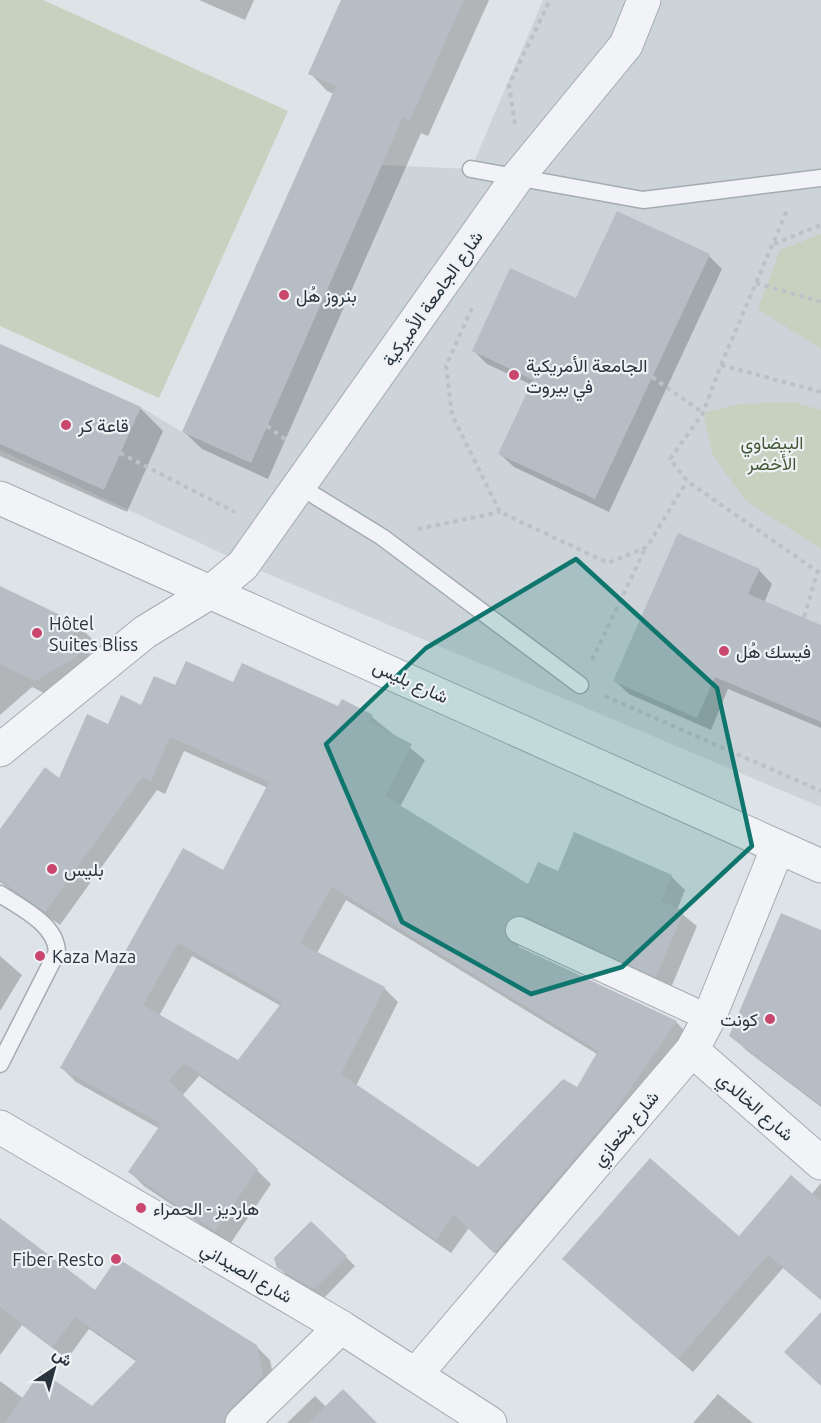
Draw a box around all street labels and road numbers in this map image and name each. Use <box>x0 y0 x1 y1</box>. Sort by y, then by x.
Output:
street label: شارع الجامعة الأميركية <box>378 227 489 371</box>
street label: شارع بليس <box>369 656 452 709</box>
street label: شارع الخالدي <box>710 1068 798 1149</box>
street label: شارع بخعازي <box>588 1086 667 1173</box>
street label: شارع الصيداني <box>195 1238 296 1311</box>

